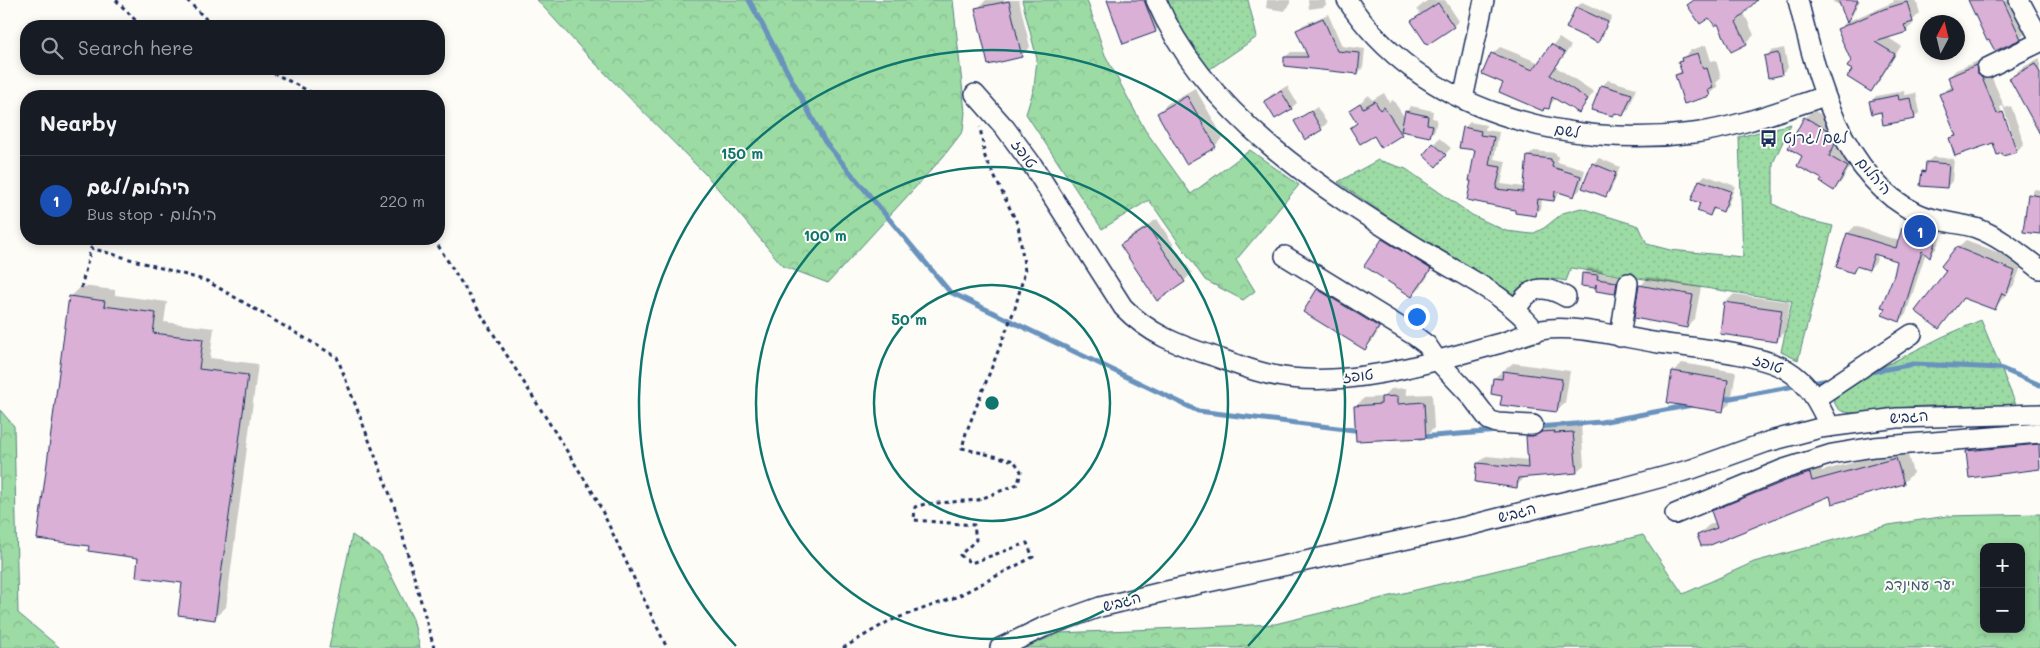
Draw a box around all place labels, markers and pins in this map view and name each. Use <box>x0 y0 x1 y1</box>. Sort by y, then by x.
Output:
place label: לשם/גרנט <box>1783 127 1849 147</box>
bus stop icon: לשם/גרנט <box>1759 128 1779 148</box>
pin: 1 <box>1904 212 1936 250</box>
centre of rings <box>983 394 1001 412</box>

